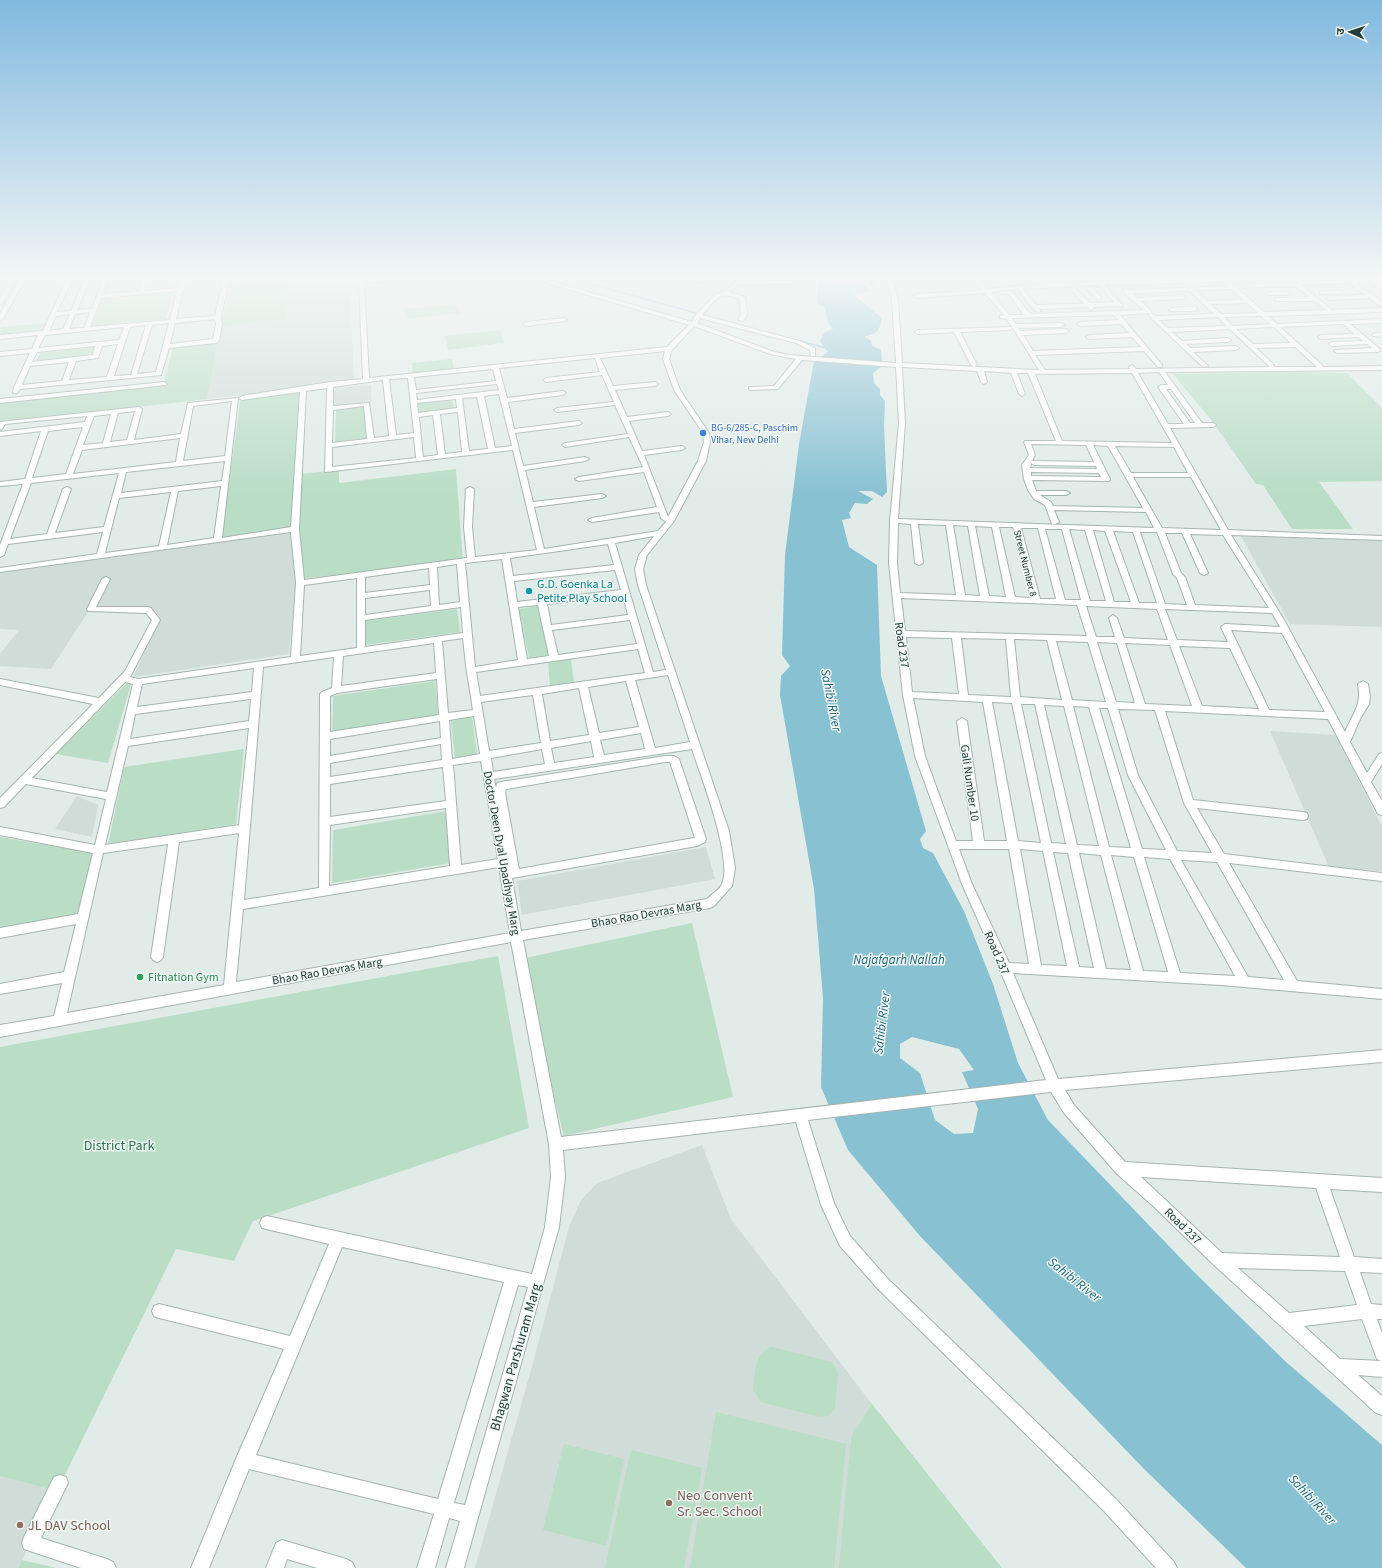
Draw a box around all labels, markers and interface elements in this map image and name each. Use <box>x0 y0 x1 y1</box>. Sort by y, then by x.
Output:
north arrow <box>1330 12 1370 52</box>
text: उ <box>1333 27 1348 35</box>
place label: BG-6/285-C, Paschim Vihar, New Delhi <box>711 421 798 447</box>
marker: BG-6/285-C, Paschim Vihar, New Delhi <box>698 428 708 438</box>
street label: Street Number 8 <box>1010 528 1040 598</box>
place label: G.D. Goenka La Petite Play School <box>537 576 627 607</box>
marker: G.D. Goenka La Petite Play School <box>524 586 534 596</box>
street label: Road 237 <box>890 621 913 669</box>
water label: Sahibi River <box>816 668 846 733</box>
street label: Gali Number 10 <box>956 744 983 823</box>
street label: Doctor Deen Dyal Upadhyay Marg <box>479 770 524 937</box>
street label: Bhao Rao Devras Marg <box>590 896 702 933</box>
street label: Road 237 <box>979 929 1014 978</box>
water label: Najafgarh Nallah <box>853 951 945 969</box>
street label: Bhao Rao Devras Marg <box>271 953 383 990</box>
place label: Fitnation Gym <box>148 969 219 986</box>
marker: Fitnation Gym <box>135 972 145 982</box>
water label: Sahibi River <box>869 990 895 1055</box>
park label: District Park <box>84 1136 154 1156</box>
street label: Road 237 <box>1160 1204 1205 1248</box>
water label: Sahibi River <box>1044 1253 1105 1307</box>
street label: Bhagwan Parshuram Marg <box>485 1281 547 1433</box>
water label: Sahibi River <box>1284 1471 1341 1529</box>
place label: Neo Convent Sr. Sec. School <box>677 1486 763 1522</box>
marker: Neo Convent Sr. Sec. School <box>664 1498 674 1508</box>
place label: JL DAV School <box>28 1516 111 1536</box>
marker: JL DAV School <box>15 1520 25 1530</box>

